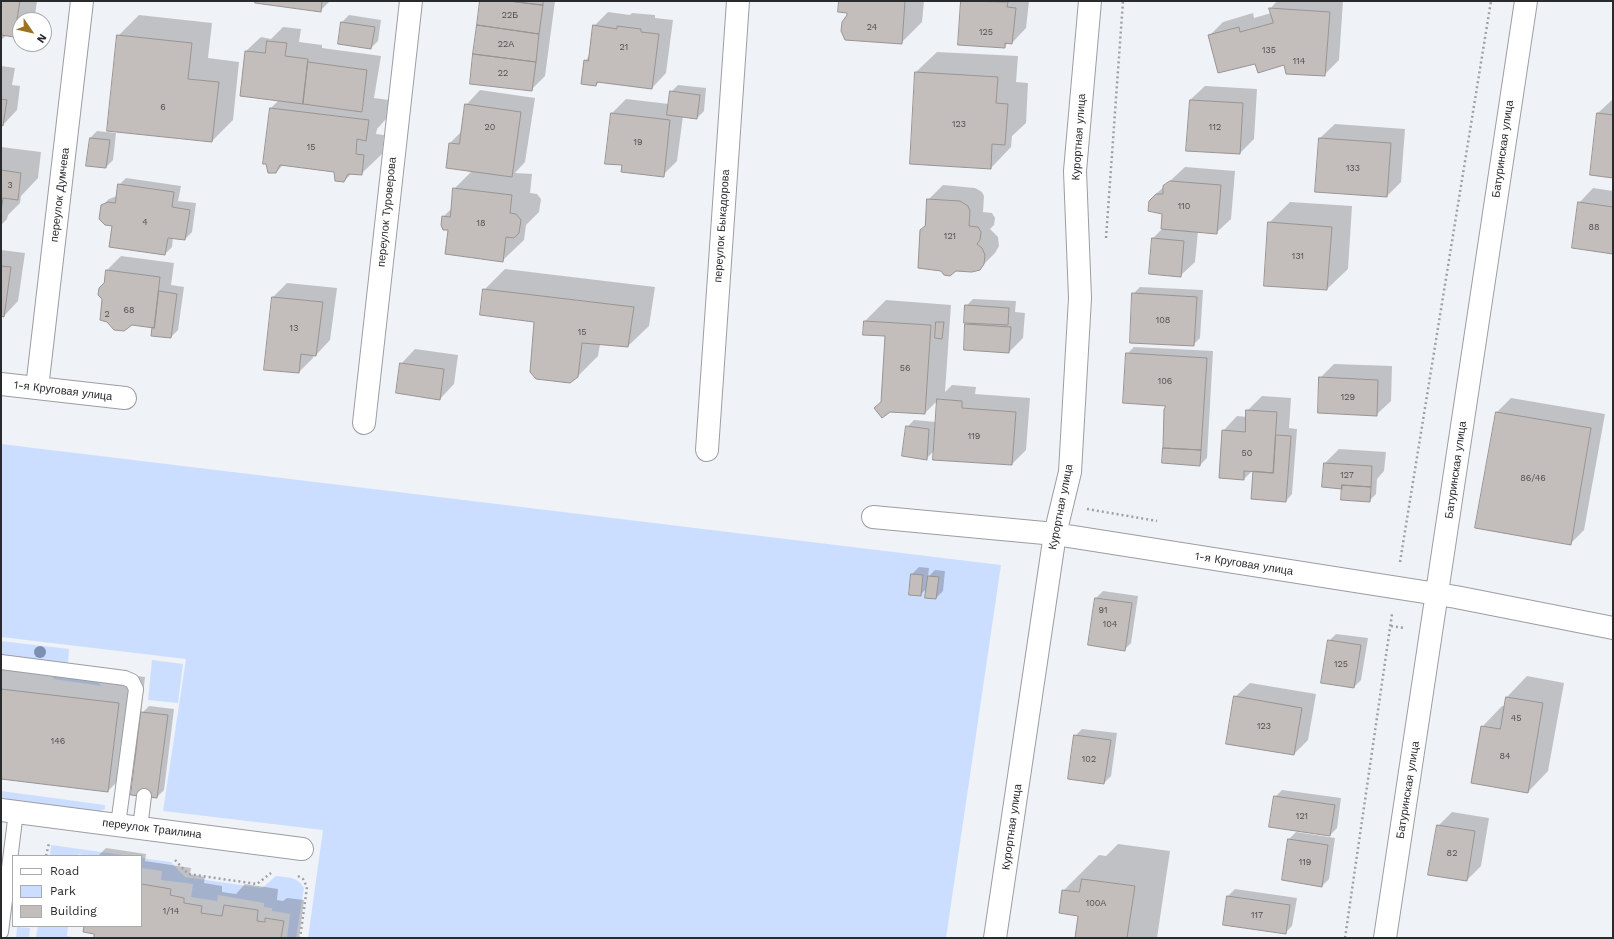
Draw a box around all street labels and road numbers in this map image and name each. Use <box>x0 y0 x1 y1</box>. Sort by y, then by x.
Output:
street label: Курортная улица <box>1069 93 1089 181</box>
street label: Батуринская улица <box>1490 99 1516 199</box>
street label: переулок Думчева <box>48 147 72 243</box>
street label: переулок Туроверова <box>375 156 399 268</box>
street label: переулок Быкадорова <box>711 169 733 283</box>
street label: 1-я Круговая улица <box>13 378 113 404</box>
street label: Батуринская улица <box>1443 420 1469 520</box>
street label: Курортная улица <box>1046 463 1076 551</box>
street label: 1-я Круговая улица <box>1194 550 1294 578</box>
street label: Батуринская улица <box>1394 740 1422 840</box>
street label: Курортная улица <box>999 783 1025 871</box>
street label: переулок Траилина <box>102 816 202 842</box>

